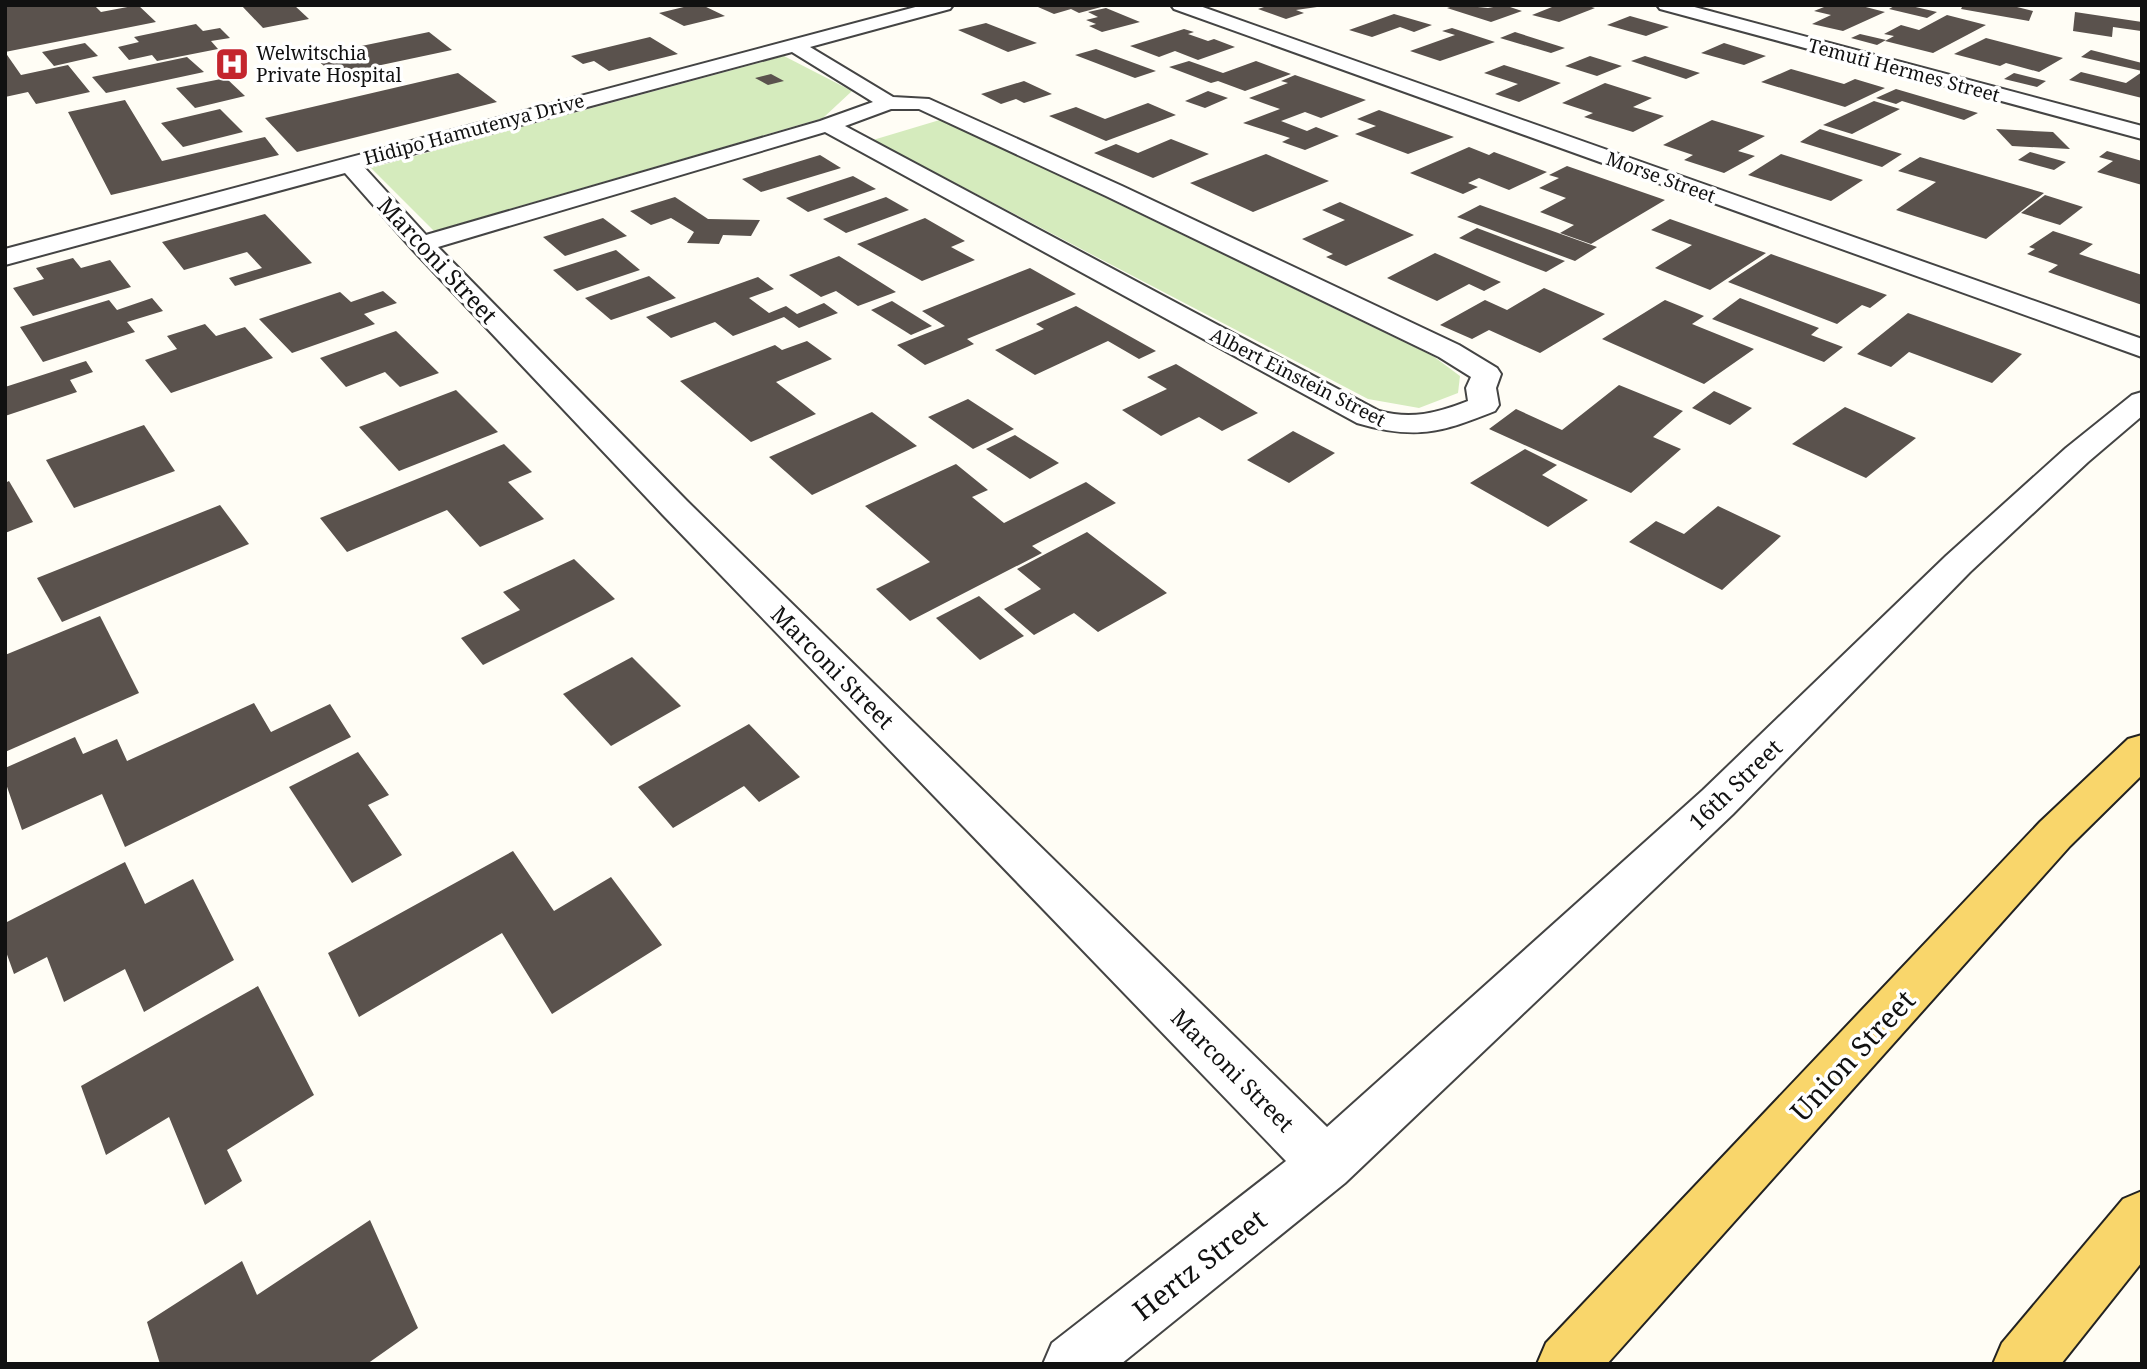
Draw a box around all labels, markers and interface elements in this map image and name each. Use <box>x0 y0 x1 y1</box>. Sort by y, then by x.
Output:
street label: Temuti Hermes Street <box>1805 32 2003 108</box>
place label: Welwitschia Private Hospital <box>256 40 402 88</box>
hospital icon: Welwitschia Private Hospital <box>213 45 251 83</box>
street label: Hidipo Hamutenya Drive <box>361 87 587 171</box>
street label: Morse Street <box>1603 145 1719 209</box>
street label: Marconi Street <box>371 190 505 330</box>
street label: Albert Einstein Street <box>1206 321 1390 433</box>
street label: Marconi Street <box>764 598 902 736</box>
street label: 16th Street <box>1681 731 1789 837</box>
street label: Union Street <box>1781 981 1923 1129</box>
street label: Marconi Street <box>1164 1001 1302 1139</box>
street label: Hertz Street <box>1124 1200 1274 1328</box>

